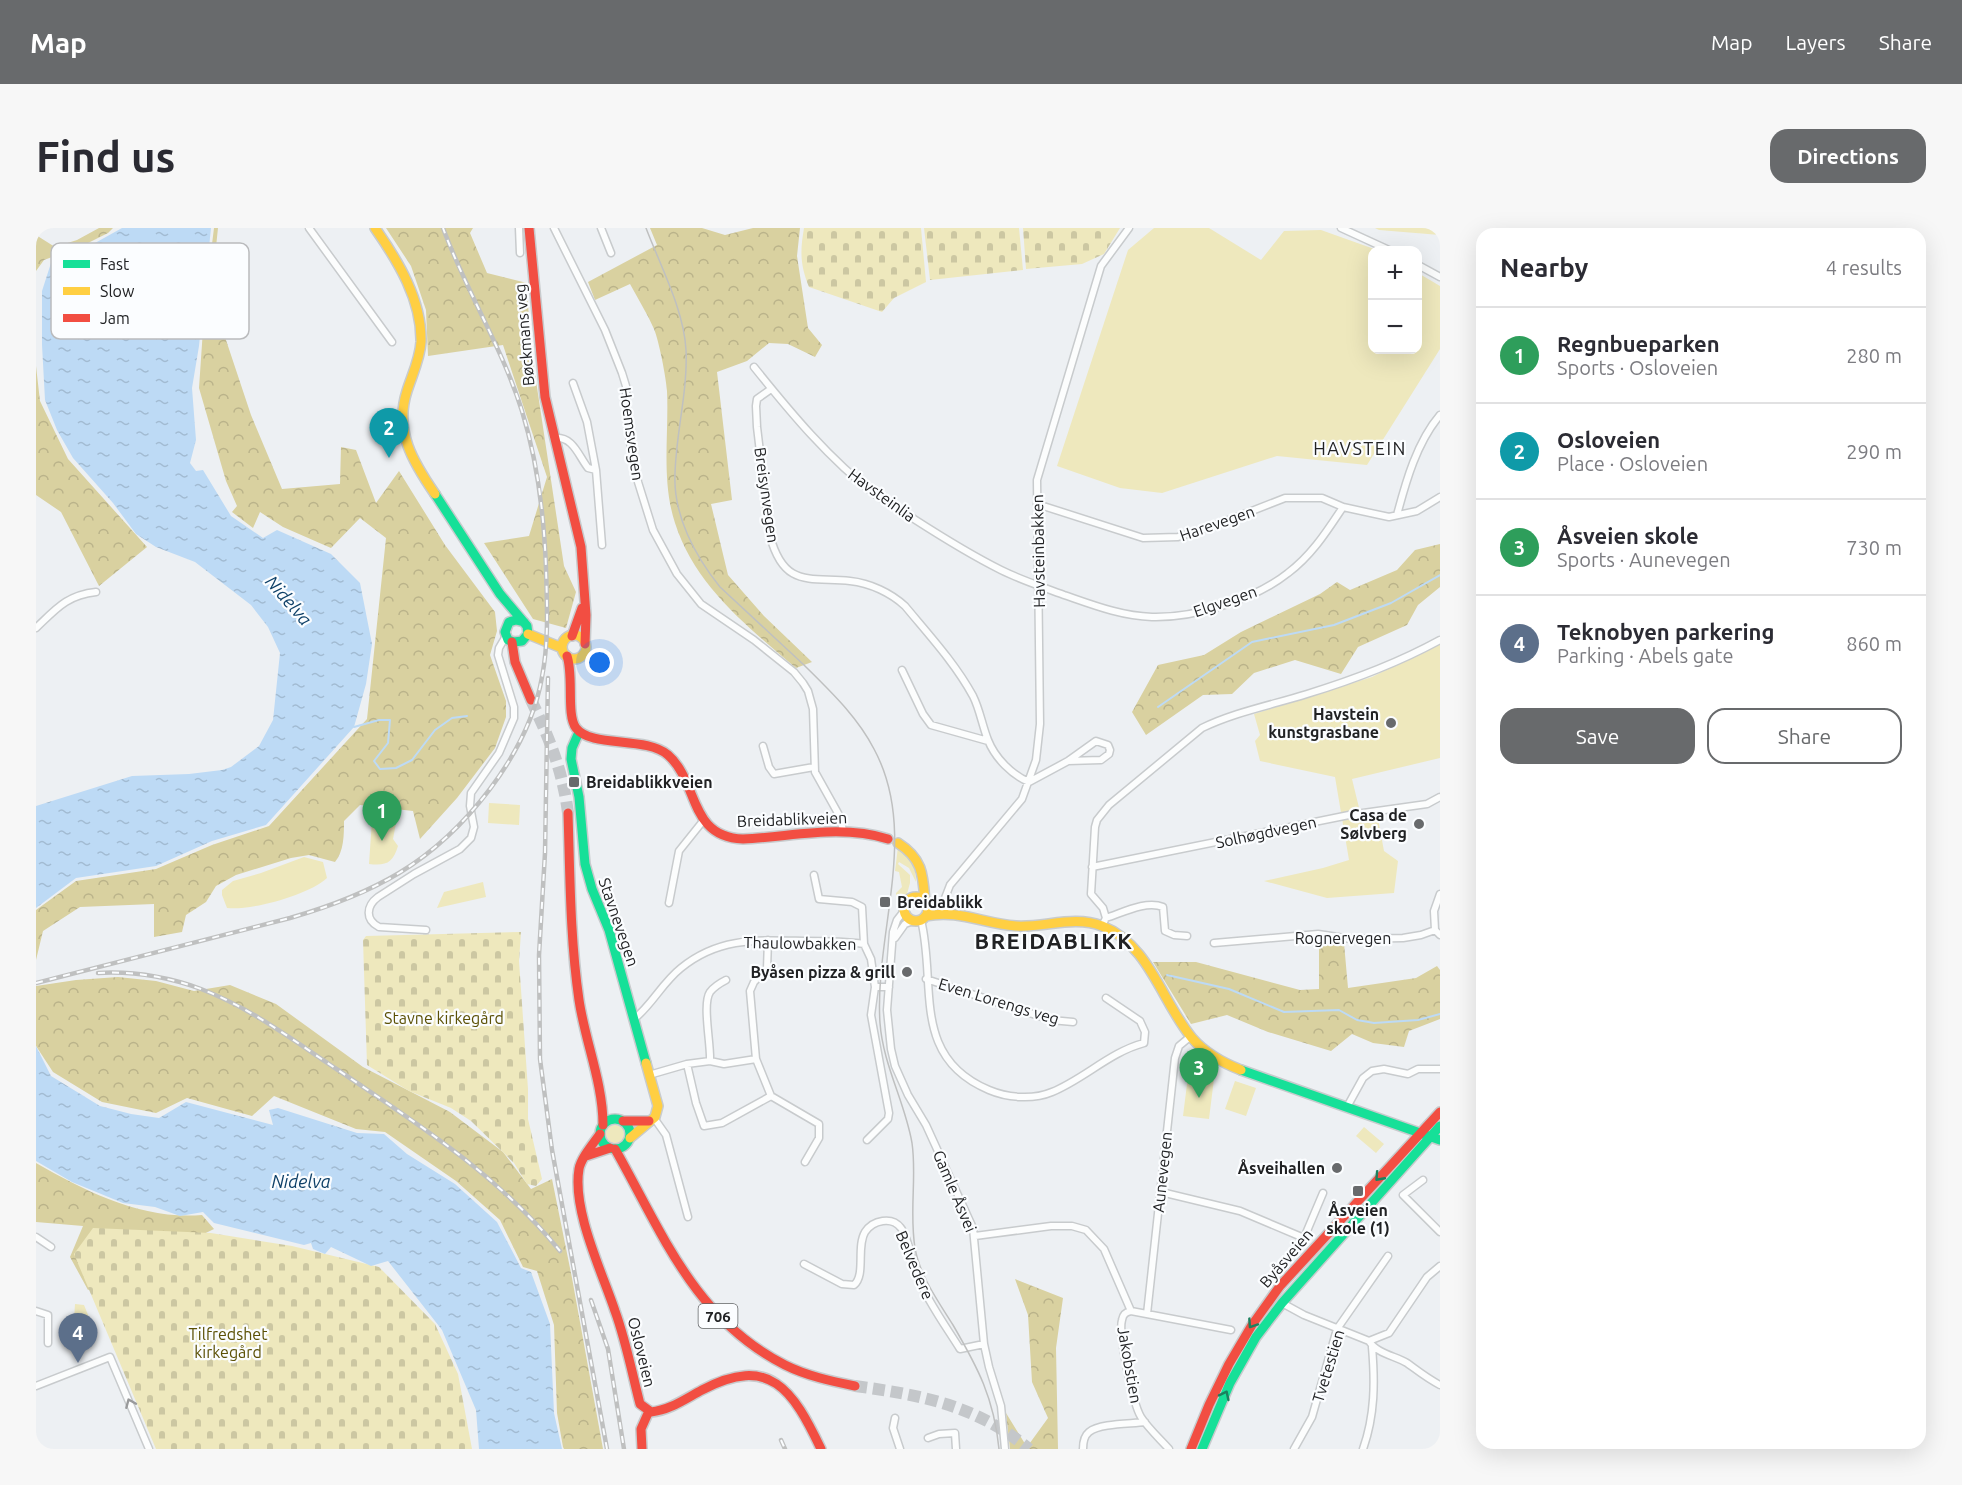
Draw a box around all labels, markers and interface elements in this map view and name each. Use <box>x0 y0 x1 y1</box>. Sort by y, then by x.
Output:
text: Map <box>30 27 87 58</box>
text: Map <box>1711 30 1752 54</box>
text: Layers <box>1785 30 1846 54</box>
text: Share <box>1879 30 1932 54</box>
button: Directions <box>1770 129 1926 183</box>
text: Find us <box>36 133 175 180</box>
legend <box>51 243 249 339</box>
map controls <box>1368 246 1422 354</box>
button: + <box>1368 246 1422 300</box>
text: Nearby <box>1500 253 1588 282</box>
text: Fast <box>100 255 130 273</box>
text: 4 results <box>1826 256 1902 279</box>
text: Slow <box>100 282 135 300</box>
street label: Bøckmans veg <box>511 283 537 387</box>
button: − <box>1368 300 1422 354</box>
text: Jam <box>100 309 130 327</box>
text: Regnbueparken <box>1557 331 1720 356</box>
text: 1 <box>1514 344 1525 367</box>
text: 280 m <box>1846 344 1902 367</box>
text: Sports · Osloveien <box>1557 356 1718 379</box>
street label: Hoemsvegen <box>617 386 647 482</box>
pin: 2 <box>370 408 408 458</box>
text: Osloveien <box>1557 427 1660 452</box>
district label: HAVSTEIN <box>1313 438 1407 458</box>
text: 2 <box>1514 440 1525 463</box>
text: 290 m <box>1846 440 1902 463</box>
street label: Breisynvegen <box>751 446 783 544</box>
text: Place · Osloveien <box>1557 452 1708 475</box>
street label: Havsteinlia <box>845 465 919 525</box>
street label: Havsteinbakken <box>1028 494 1048 608</box>
street label: Harevegen <box>1177 502 1257 544</box>
text: Åsveien skole <box>1557 523 1699 548</box>
text: 3 <box>1514 536 1525 559</box>
text: 730 m <box>1846 536 1902 559</box>
text: Sports · Aunevegen <box>1557 548 1731 571</box>
water label: Nidelva <box>262 571 316 629</box>
street label: Elgvegen <box>1191 582 1259 620</box>
text: Teknobyen parkering <box>1557 619 1774 644</box>
text: 4 <box>1514 632 1525 655</box>
text: 860 m <box>1846 632 1902 655</box>
text: Parking · Abels gate <box>1557 644 1733 667</box>
your location <box>585 648 614 677</box>
place label: Havstein kunstgrasbane <box>1268 705 1379 741</box>
button: Save <box>1500 708 1695 764</box>
button: Share <box>1707 708 1902 764</box>
marker: Havstein kunstgrasbane <box>1384 716 1398 730</box>
place label: Breidablikkveien <box>586 773 713 791</box>
marker: Breidablikkveien <box>567 775 581 789</box>
pin: 1 <box>362 792 402 841</box>
place label: Casa de Sølvberg <box>1340 806 1407 842</box>
street label: Breidablikveien <box>736 808 848 830</box>
street label: Solhøgdvegen <box>1214 813 1318 851</box>
marker: Casa de Sølvberg <box>1412 817 1426 831</box>
street label: Stavnevegen <box>595 875 643 969</box>
place label: Breidablikk <box>897 893 983 911</box>
marker: Breidablikk <box>878 895 892 909</box>
district label: BREIDABLIKK <box>975 928 1133 953</box>
street label: Rognervegen <box>1295 929 1391 947</box>
street label: Thaulowbakken <box>743 933 857 953</box>
place label: Byåsen pizza & grill <box>751 963 895 981</box>
marker: Byåsen pizza & grill <box>900 965 914 979</box>
street label: Even Lorengs veg <box>936 974 1062 1028</box>
park label: Stavne kirkegård <box>384 1009 504 1027</box>
pin: 3 <box>1180 1048 1218 1098</box>
street label: Aunevegen <box>1149 1131 1175 1213</box>
street label: Gamle Åsvei <box>930 1147 980 1235</box>
place label: Åsveihallen <box>1238 1159 1325 1177</box>
marker: Åsveihallen <box>1330 1161 1344 1175</box>
one-way arrow <box>1376 1169 1387 1180</box>
water label: Nidelva <box>271 1171 331 1191</box>
marker: Åsveien skole (1) <box>1351 1184 1365 1198</box>
place label: Åsveien skole (1) <box>1326 1201 1390 1238</box>
street label: Byåsveien <box>1256 1225 1316 1291</box>
street label: Belvedere <box>892 1228 938 1302</box>
road number: 706 <box>698 1304 738 1328</box>
pin: 4 <box>58 1314 98 1363</box>
street label: Osloveien <box>625 1315 659 1389</box>
one-way arrow <box>1248 1317 1259 1328</box>
park label: Tilfredshet kirkegård <box>189 1325 268 1361</box>
street label: Jakobstien <box>1114 1325 1146 1405</box>
street label: Tvetestien <box>1308 1327 1348 1405</box>
one-way arrow <box>1217 1390 1229 1401</box>
one-way arrow <box>125 1398 137 1409</box>

